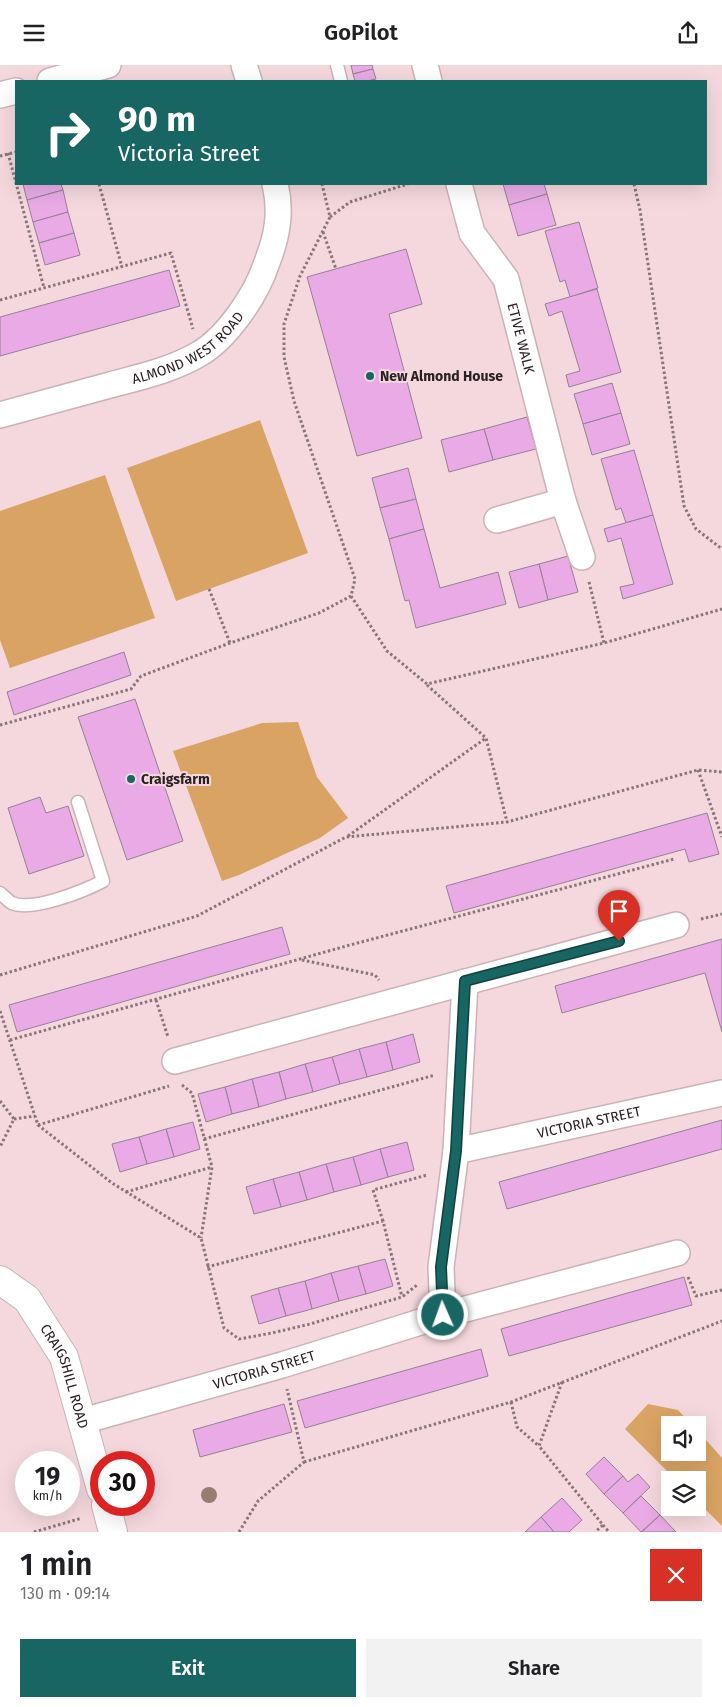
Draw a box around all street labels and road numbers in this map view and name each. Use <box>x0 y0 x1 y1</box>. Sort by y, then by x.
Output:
street label: ETIVE WALK <box>503 301 538 376</box>
street label: ALMOND WEST ROAD <box>130 309 248 388</box>
street label: VICTORIA STREET <box>535 1103 643 1142</box>
street label: CRAIGSHILL ROAD <box>36 1321 92 1431</box>
street label: VICTORIA STREET <box>211 1347 318 1393</box>

